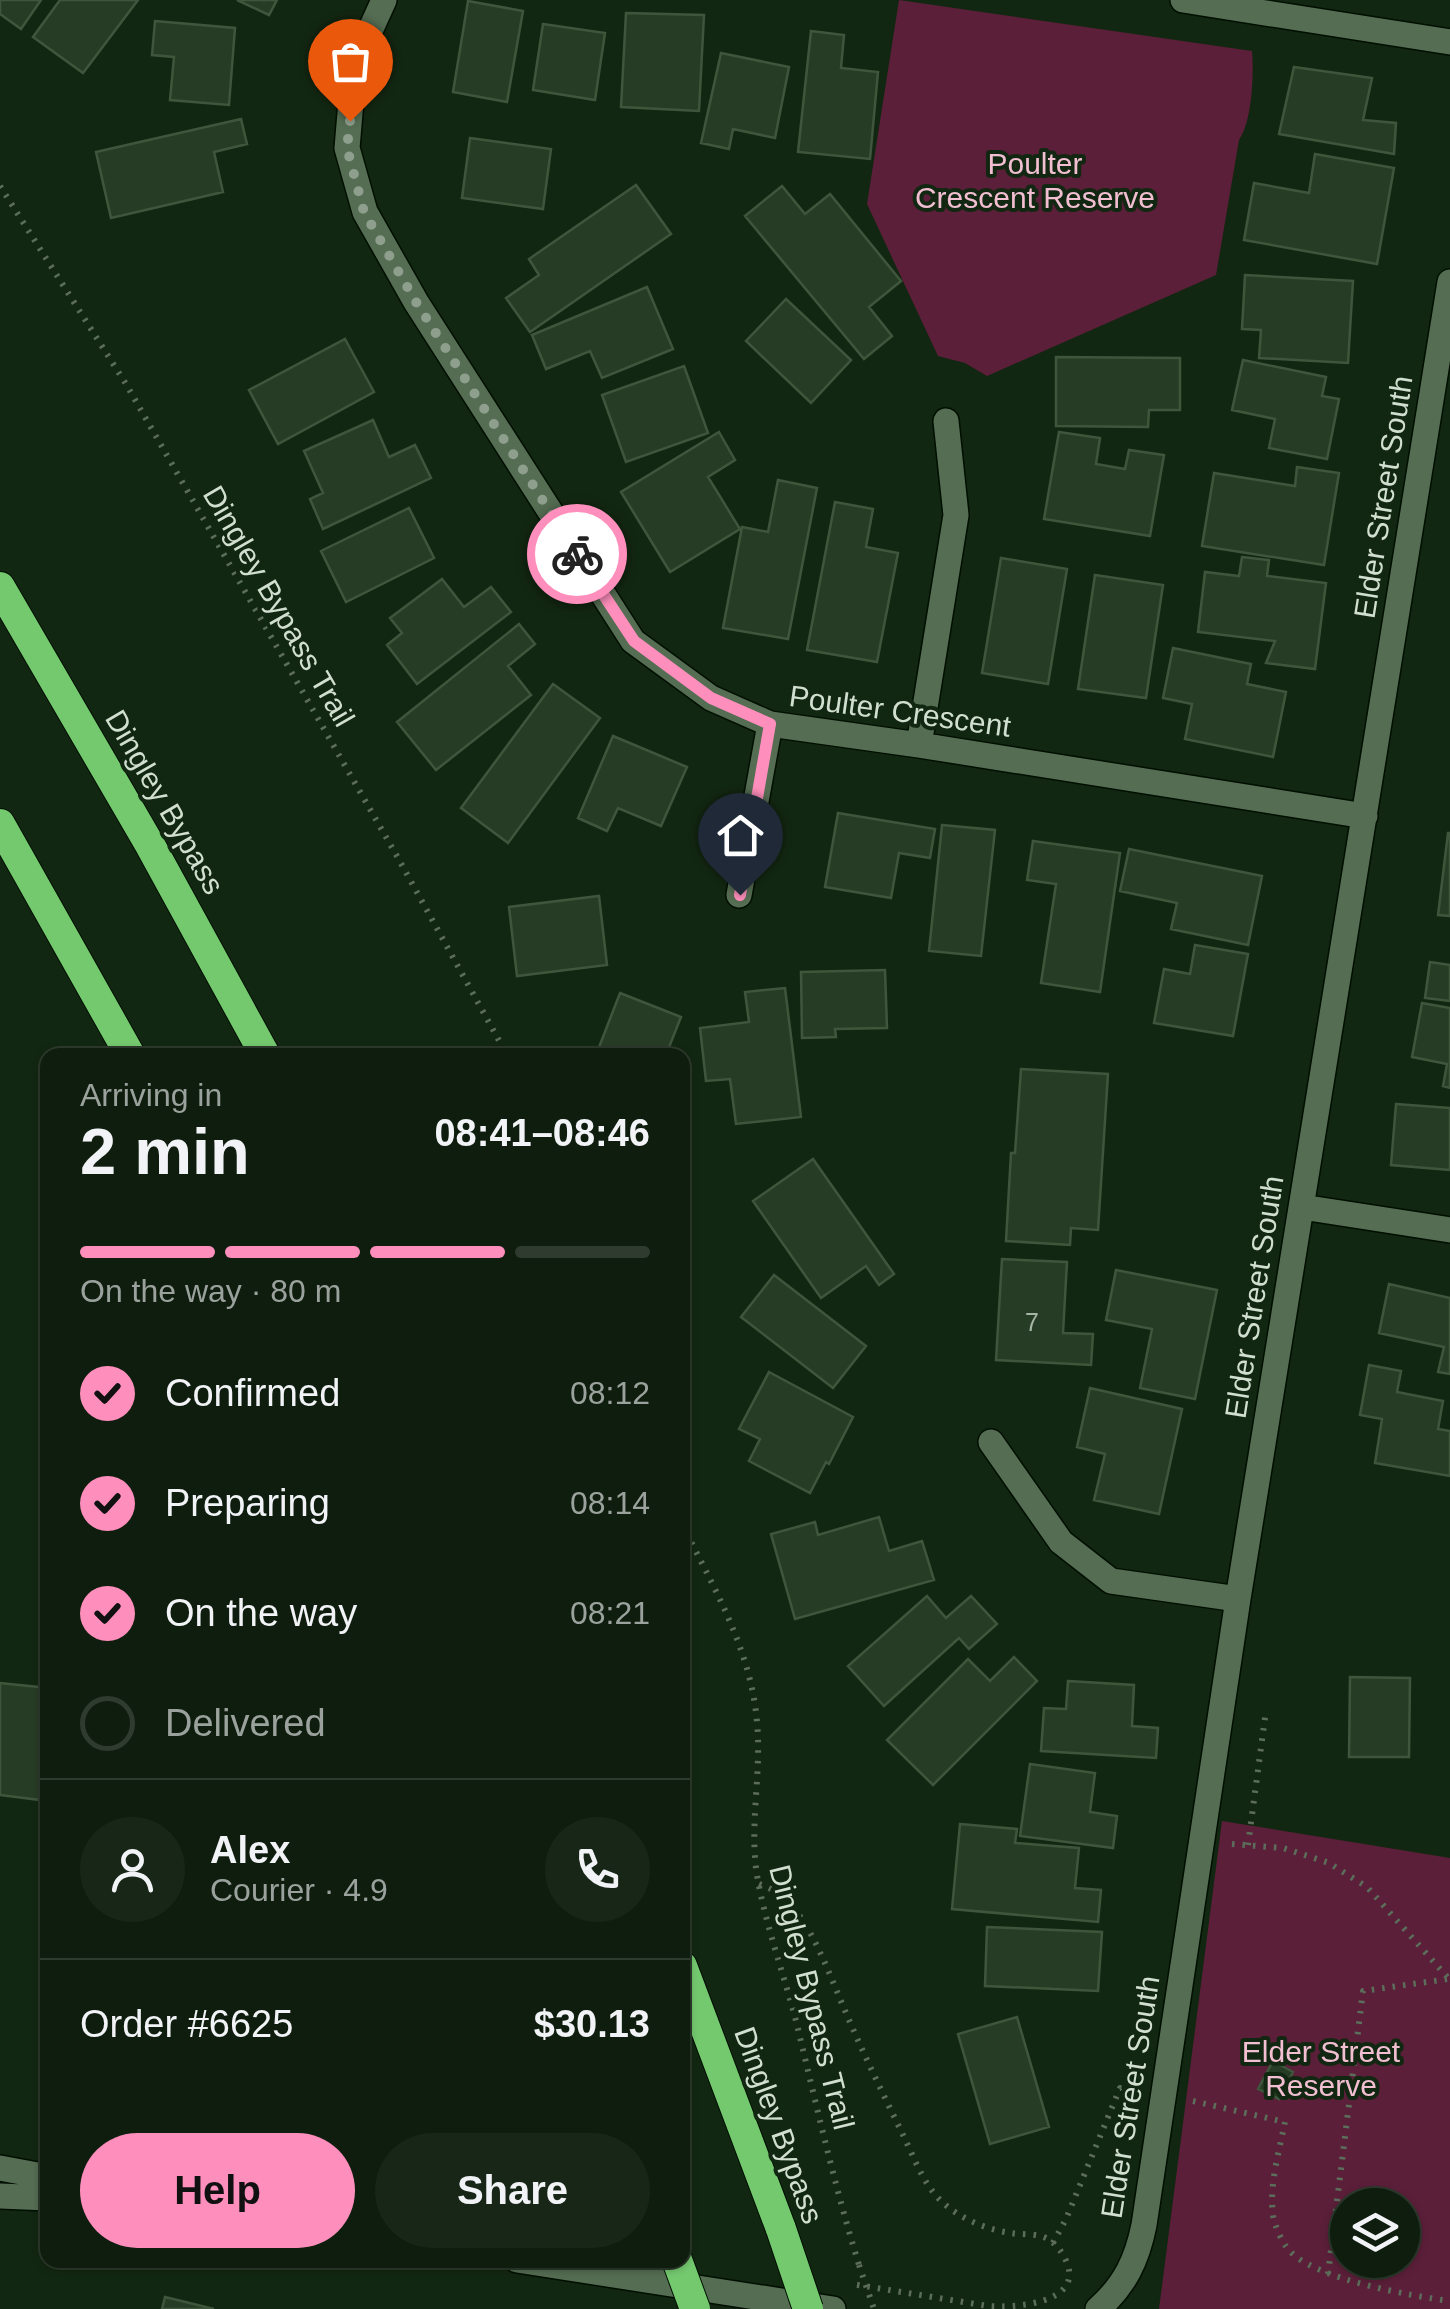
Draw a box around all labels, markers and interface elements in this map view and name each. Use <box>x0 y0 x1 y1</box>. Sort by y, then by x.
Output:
pin <box>308 19 393 122</box>
icon: bag <box>323 34 378 89</box>
park label: Poulter Crescent Reserve <box>915 147 1155 214</box>
street label: Elder Street South <box>1348 373 1418 621</box>
street label: Dingley Bypass Trail <box>197 480 361 732</box>
courier <box>527 504 627 604</box>
icon: bike <box>550 527 605 582</box>
street label: Poulter Crescent <box>787 679 1014 743</box>
street label: Dingley Bypass <box>99 704 231 900</box>
pin <box>698 793 783 896</box>
icon: home <box>713 808 768 863</box>
text: Arriving in <box>80 1077 222 1113</box>
text: 08:41–08:46 <box>434 1112 650 1154</box>
text: 2 min <box>80 1115 250 1188</box>
street label: Elder Street South <box>1219 1173 1289 1421</box>
text: On the way · 80 m <box>80 1273 341 1309</box>
house number: 7 <box>1025 1308 1039 1336</box>
icon: check <box>80 1366 135 1421</box>
text: Confirmed <box>165 1372 340 1414</box>
text: 08:12 <box>570 1375 650 1411</box>
icon: check <box>80 1476 135 1531</box>
text: Preparing <box>165 1482 330 1524</box>
text: 08:14 <box>570 1485 650 1521</box>
icon: check <box>80 1586 135 1641</box>
text: On the way <box>165 1592 357 1634</box>
text: 08:21 <box>570 1595 650 1631</box>
text: Delivered <box>165 1702 326 1744</box>
button: person <box>80 1817 185 1922</box>
button: phone <box>545 1817 650 1922</box>
text: Alex <box>210 1829 290 1871</box>
street label: Dingley Bypass Trail <box>762 1861 862 2133</box>
text: Courier · 4.9 <box>210 1872 388 1908</box>
street label: Elder Street South <box>1095 1973 1165 2221</box>
text: Order #6625 <box>80 2003 293 2045</box>
text: $30.13 <box>534 2003 650 2045</box>
street label: Dingley Bypass <box>727 2022 831 2228</box>
park label: Elder Street Reserve <box>1242 2035 1401 2102</box>
button: Help <box>80 2133 355 2248</box>
button: Share <box>375 2133 650 2248</box>
map controls <box>1330 2188 1420 2278</box>
button: layers <box>1330 2188 1420 2278</box>

